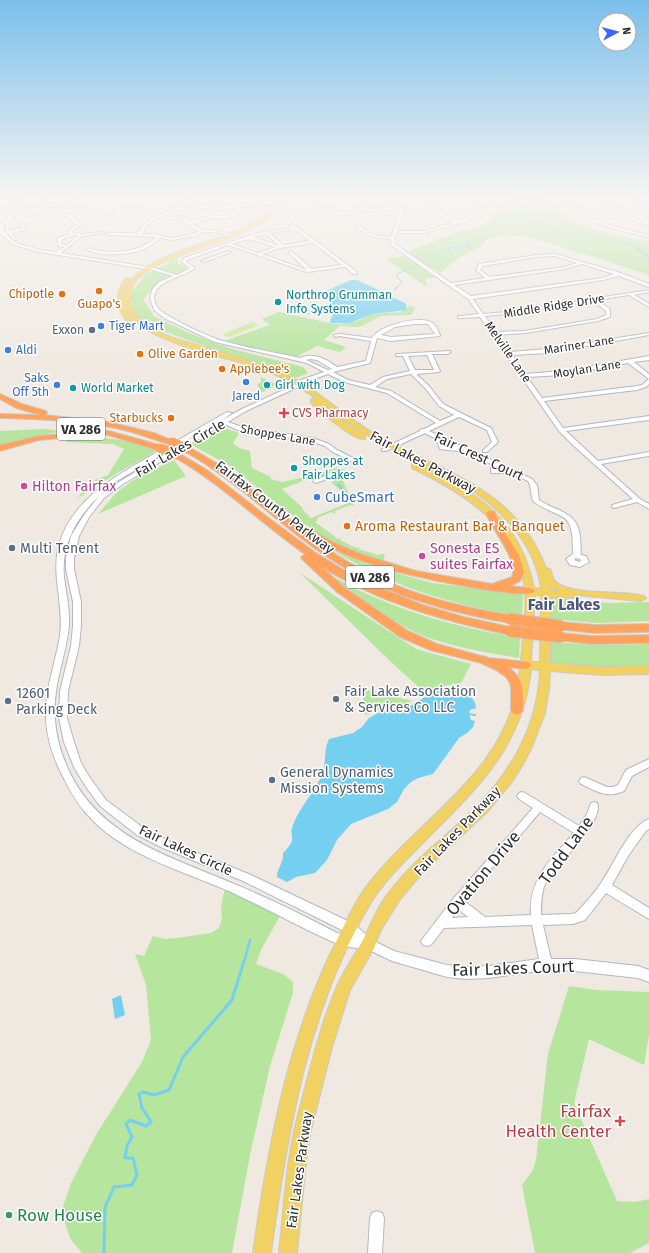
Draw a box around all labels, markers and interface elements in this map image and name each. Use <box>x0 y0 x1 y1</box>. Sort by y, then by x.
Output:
north arrow <box>597 12 637 52</box>
text: N <box>620 26 633 35</box>
marker: Guapo's <box>94 286 104 296</box>
place label: Chipotle <box>9 287 54 301</box>
place label: Northrop Grumman Info Systems <box>286 288 392 316</box>
marker: Chipotle <box>57 289 67 299</box>
street label: Middle Ridge Drive <box>503 291 605 321</box>
place label: Guapo's <box>77 297 121 311</box>
marker: Northrop Grumman Info Systems <box>273 297 283 307</box>
place label: Tiger Mart <box>109 319 164 333</box>
street label: Melville Lane <box>482 319 534 385</box>
marker: Tiger Mart <box>96 321 106 331</box>
place label: Exxon <box>52 323 84 337</box>
marker: Exxon <box>87 325 97 335</box>
street label: Mariner Lane <box>543 333 615 357</box>
place label: Aldi <box>16 343 37 357</box>
marker: Aldi <box>3 345 13 355</box>
place label: Olive Garden <box>148 347 218 361</box>
marker: Olive Garden <box>135 349 145 359</box>
street label: Moylan Lane <box>552 357 622 381</box>
place label: Applebee's <box>230 362 290 376</box>
marker: Applebee's <box>217 364 227 374</box>
place label: Saks Off 5th <box>12 371 49 399</box>
marker: Jared <box>241 377 251 387</box>
place label: Girl with Dog <box>275 378 346 392</box>
marker: Saks Off 5th <box>52 380 62 390</box>
marker: Girl with Dog <box>262 380 272 390</box>
place label: World Market <box>81 381 154 395</box>
marker: World Market <box>68 383 78 393</box>
place label: Jared <box>232 389 260 403</box>
place label: CVS Pharmacy <box>292 406 368 420</box>
marker: CVS Pharmacy <box>279 408 289 418</box>
place label: Starbucks <box>110 411 163 425</box>
marker: Starbucks <box>166 413 176 423</box>
street label: Fair Lakes Circle <box>132 416 228 481</box>
road number: VA 286 <box>57 418 105 440</box>
street label: Shoppes Lane <box>239 421 317 449</box>
street label: Fair Lakes Parkway <box>367 427 479 498</box>
street label: Fair Crest Court <box>431 428 527 485</box>
place label: Shoppes at Fair Lakes <box>302 454 364 482</box>
street label: Fairfax County Parkway <box>212 457 338 558</box>
marker: Shoppes at Fair Lakes <box>289 463 299 473</box>
place label: Hilton Fairfax <box>32 478 117 495</box>
marker: Hilton Fairfax <box>19 481 29 491</box>
place label: CubeSmart <box>325 489 395 506</box>
marker: CubeSmart <box>312 492 322 502</box>
place label: Aroma Restaurant Bar & Banquet <box>355 518 566 535</box>
marker: Aroma Restaurant Bar & Banquet <box>342 521 352 531</box>
place label: Multi Tenent <box>20 540 100 557</box>
place label: Sonesta ES suites Fairfax <box>430 540 513 573</box>
marker: Multi Tenent <box>7 543 17 553</box>
marker: Sonesta ES suites Fairfax <box>417 551 427 561</box>
road number: VA 286 <box>346 566 394 588</box>
district label: Fair Lakes <box>528 595 600 614</box>
place label: Fair Lake Association & Services Co LLC <box>344 683 476 716</box>
place label: 12601 Parking Deck <box>16 685 98 718</box>
marker: Fair Lake Association & Services Co LLC <box>331 694 341 704</box>
marker: 12601 Parking Deck <box>3 696 13 706</box>
place label: General Dynamics Mission Systems <box>280 764 394 797</box>
marker: General Dynamics Mission Systems <box>267 775 277 785</box>
street label: Fair Lakes Parkway <box>410 783 504 880</box>
street label: Todd Lane <box>535 812 598 889</box>
street label: Fair Lakes Circle <box>136 821 235 880</box>
street label: Ovation Drive <box>442 827 525 920</box>
street label: Fair Lakes Court <box>452 956 575 981</box>
place label: Fairfax Health Center <box>506 1101 612 1142</box>
street label: Fair Lakes Parkway <box>283 1110 316 1230</box>
marker: Fairfax Health Center <box>614 1115 626 1127</box>
place label: Row House <box>17 1205 102 1226</box>
marker: Row House <box>4 1210 14 1220</box>

